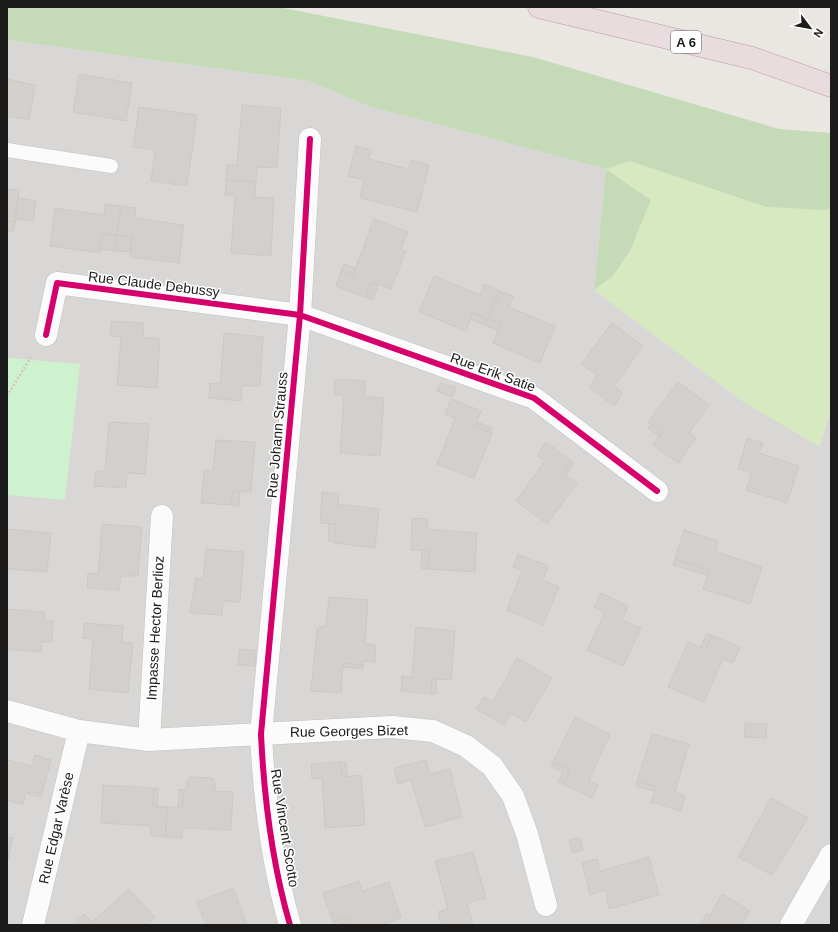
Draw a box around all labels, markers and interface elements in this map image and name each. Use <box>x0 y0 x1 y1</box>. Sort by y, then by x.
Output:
north arrow <box>790 8 830 48</box>
text: N <box>811 27 826 40</box>
road number: A 6 <box>671 31 701 53</box>
street label: Rue Claude Debussy <box>87 268 221 300</box>
street label: Rue Erik Satie <box>448 349 538 395</box>
street label: Rue Johann Strauss <box>264 371 290 499</box>
street label: Impasse Hector Berlioz <box>143 555 167 701</box>
street label: Rue Georges Bizet <box>290 722 408 740</box>
street label: Rue Vincent Scotto <box>268 768 302 889</box>
street label: Rue Edgar Varèse <box>35 770 77 885</box>

